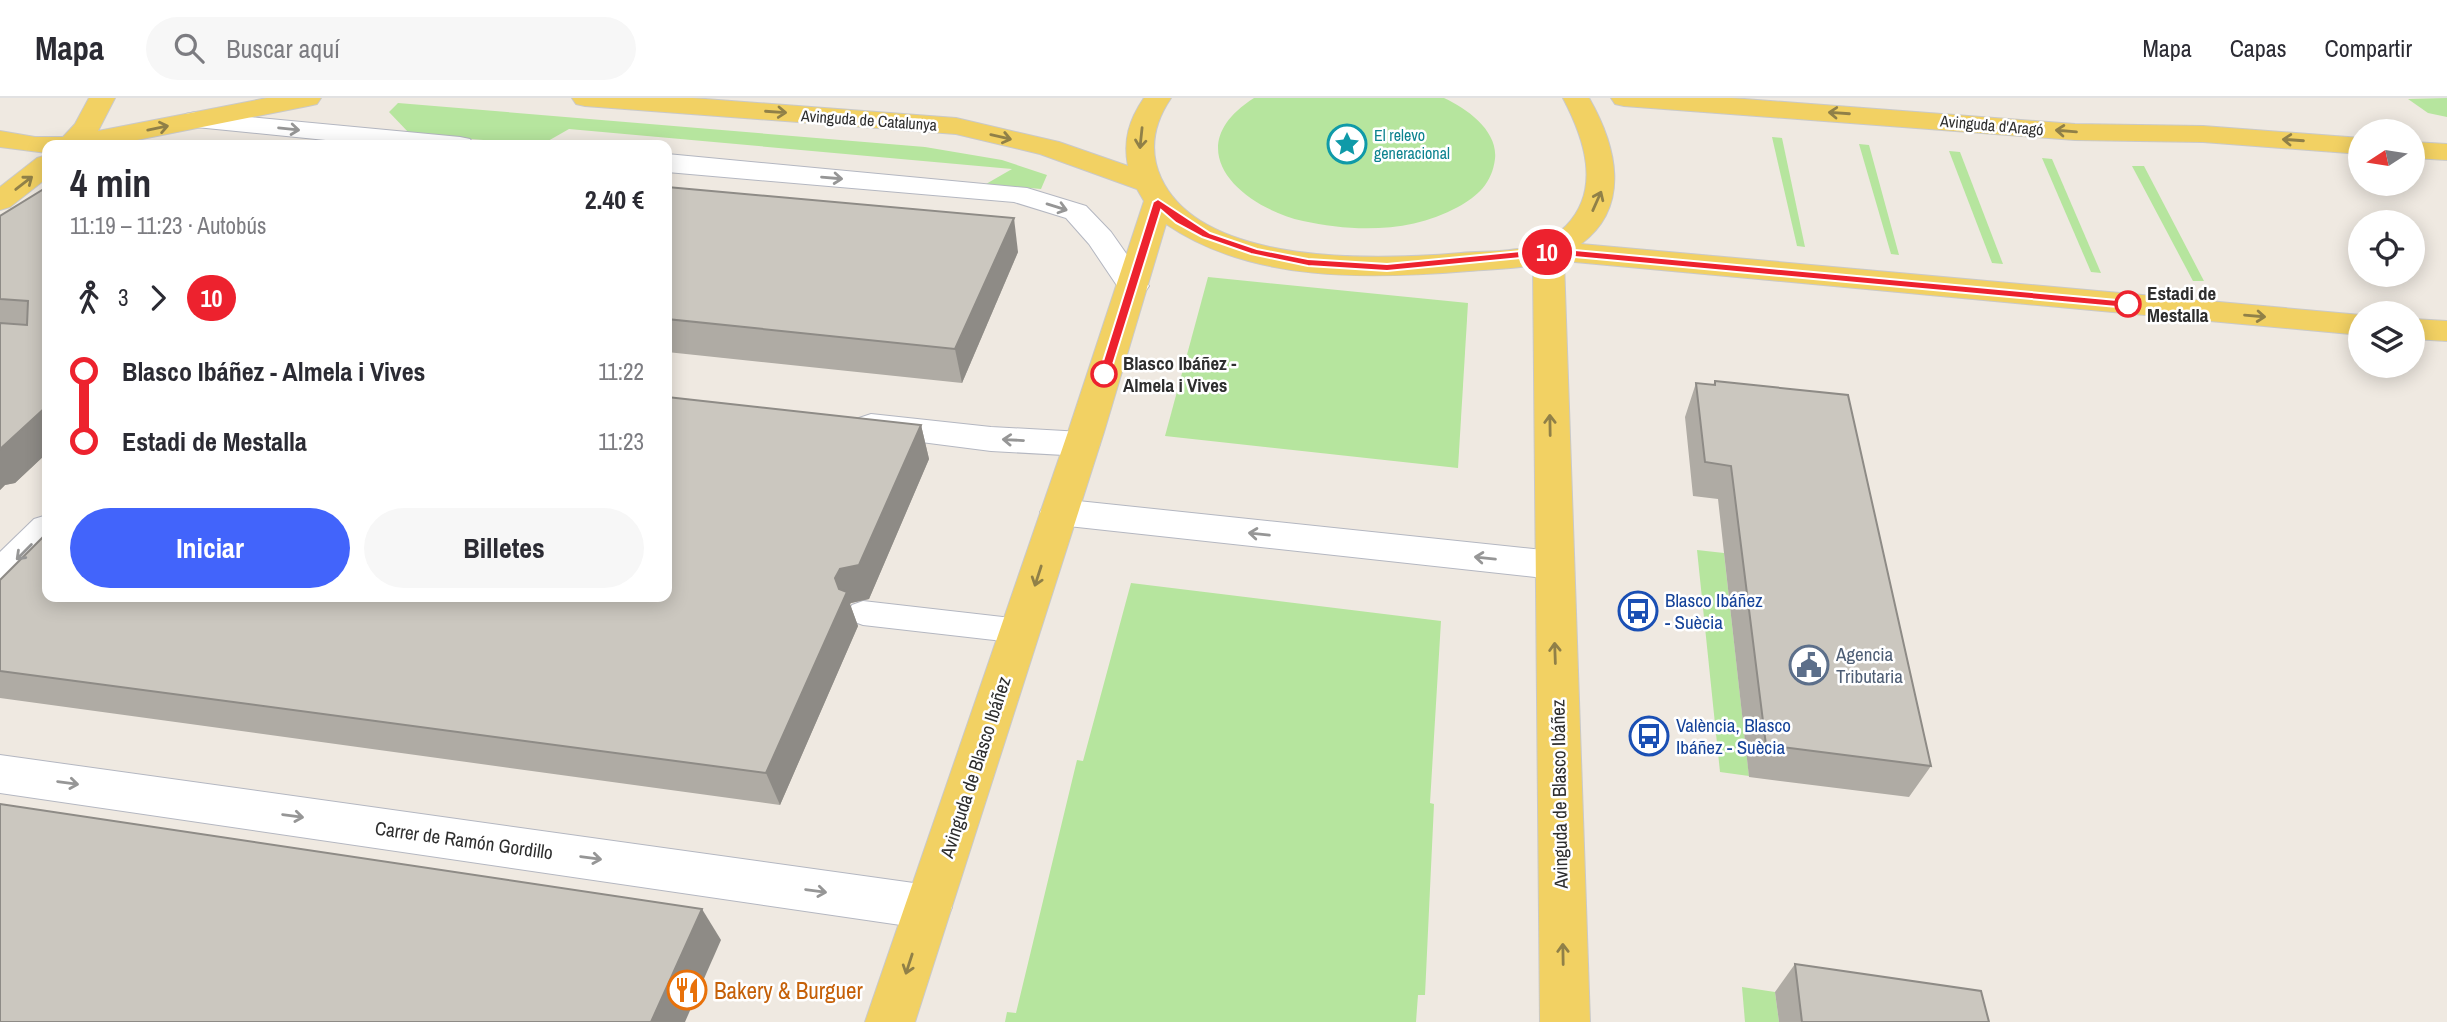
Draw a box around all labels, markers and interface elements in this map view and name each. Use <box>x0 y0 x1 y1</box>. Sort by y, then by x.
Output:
search box <box>146 17 636 80</box>
text: Mapa <box>35 26 104 70</box>
icon: search <box>170 29 208 67</box>
text: Buscar aquí <box>226 31 340 66</box>
text: Mapa <box>2142 32 2192 64</box>
text: Capas <box>2230 32 2287 64</box>
text: Compartir <box>2325 32 2412 64</box>
street label: Avinguda de Catalunya <box>799 104 938 136</box>
one-way arrow <box>764 106 787 119</box>
one-way arrow <box>1828 106 1851 119</box>
street label: Avinguda d'Aragó <box>1938 109 2045 140</box>
north arrow <box>2348 119 2426 196</box>
map controls <box>2348 119 2425 378</box>
one-way arrow <box>146 121 169 134</box>
one-way arrow <box>277 123 300 136</box>
place icon: El relevo generacional <box>1326 123 1368 165</box>
place label: El relevo generacional <box>1374 124 1450 164</box>
one-way arrow <box>2055 124 2077 137</box>
one-way arrow <box>1134 126 1147 149</box>
one-way arrow <box>989 131 1012 144</box>
one-way arrow <box>2282 133 2305 146</box>
text: 4 min <box>70 158 151 209</box>
one-way arrow <box>821 172 843 185</box>
one-way arrow <box>14 175 32 190</box>
text: 2.40 € <box>585 182 644 217</box>
one-way arrow <box>1591 191 1604 213</box>
one-way arrow <box>1046 201 1068 214</box>
text: 11:19 – 11:23 · Autobús <box>70 210 267 241</box>
button: locate <box>2348 210 2425 287</box>
line badge: 10 <box>1516 229 1578 275</box>
text: 10 <box>1536 236 1558 268</box>
icon: walk <box>70 279 108 317</box>
icon: forward <box>139 279 177 317</box>
place label: Estadi de Mestalla <box>2147 280 2217 328</box>
text: 3 <box>118 282 129 313</box>
text: 10 <box>201 282 222 314</box>
marker: Estadi de Mestalla <box>2115 291 2141 317</box>
button: layers <box>2348 301 2425 378</box>
one-way arrow <box>2243 310 2266 323</box>
place label: Blasco Ibáñez - Almela i Vives <box>1123 350 1236 398</box>
text: Blasco Ibáñez - Almela i Vives <box>122 354 425 389</box>
text: 11:22 <box>598 356 644 387</box>
marker: Blasco Ibáñez - Almela i Vives <box>1091 361 1117 387</box>
one-way arrow <box>1543 414 1556 437</box>
text: Estadi de Mestalla <box>122 424 307 459</box>
text: 11:23 <box>598 426 644 457</box>
one-way arrow <box>1003 433 1025 446</box>
button: Iniciar <box>70 508 350 588</box>
button: Billetes <box>364 508 644 588</box>
one-way arrow <box>1248 527 1271 540</box>
one-way arrow <box>15 544 32 561</box>
one-way arrow <box>1474 551 1497 564</box>
one-way arrow <box>1030 565 1043 587</box>
place label: Blasco Ibáñez - Suècia <box>1665 587 1763 635</box>
bus stop icon: Blasco Ibáñez - Suècia <box>1617 590 1659 632</box>
place label: Agencia Tributaria <box>1835 641 1903 689</box>
one-way arrow <box>1549 642 1562 665</box>
public building icon: Agencia Tributaria <box>1788 644 1830 686</box>
street label: Avinguda de Blasco Ibáñez <box>933 673 1017 862</box>
street label: Avinguda de Blasco Ibáñez <box>1544 699 1574 890</box>
place label: València, Blasco Ibáñez - Suècia <box>1676 712 1791 760</box>
bus stop icon: València, Blasco Ibáñez - Suècia <box>1628 715 1670 757</box>
one-way arrow <box>56 777 78 790</box>
one-way arrow <box>281 809 304 822</box>
street label: Carrer de Ramón Gordillo <box>373 815 555 865</box>
one-way arrow <box>579 852 602 865</box>
one-way arrow <box>804 884 827 897</box>
one-way arrow <box>1556 943 1570 966</box>
one-way arrow <box>902 953 914 975</box>
restaurant icon: Bakery & Burguer <box>666 969 708 1011</box>
place label: Bakery & Burguer <box>714 975 864 1006</box>

